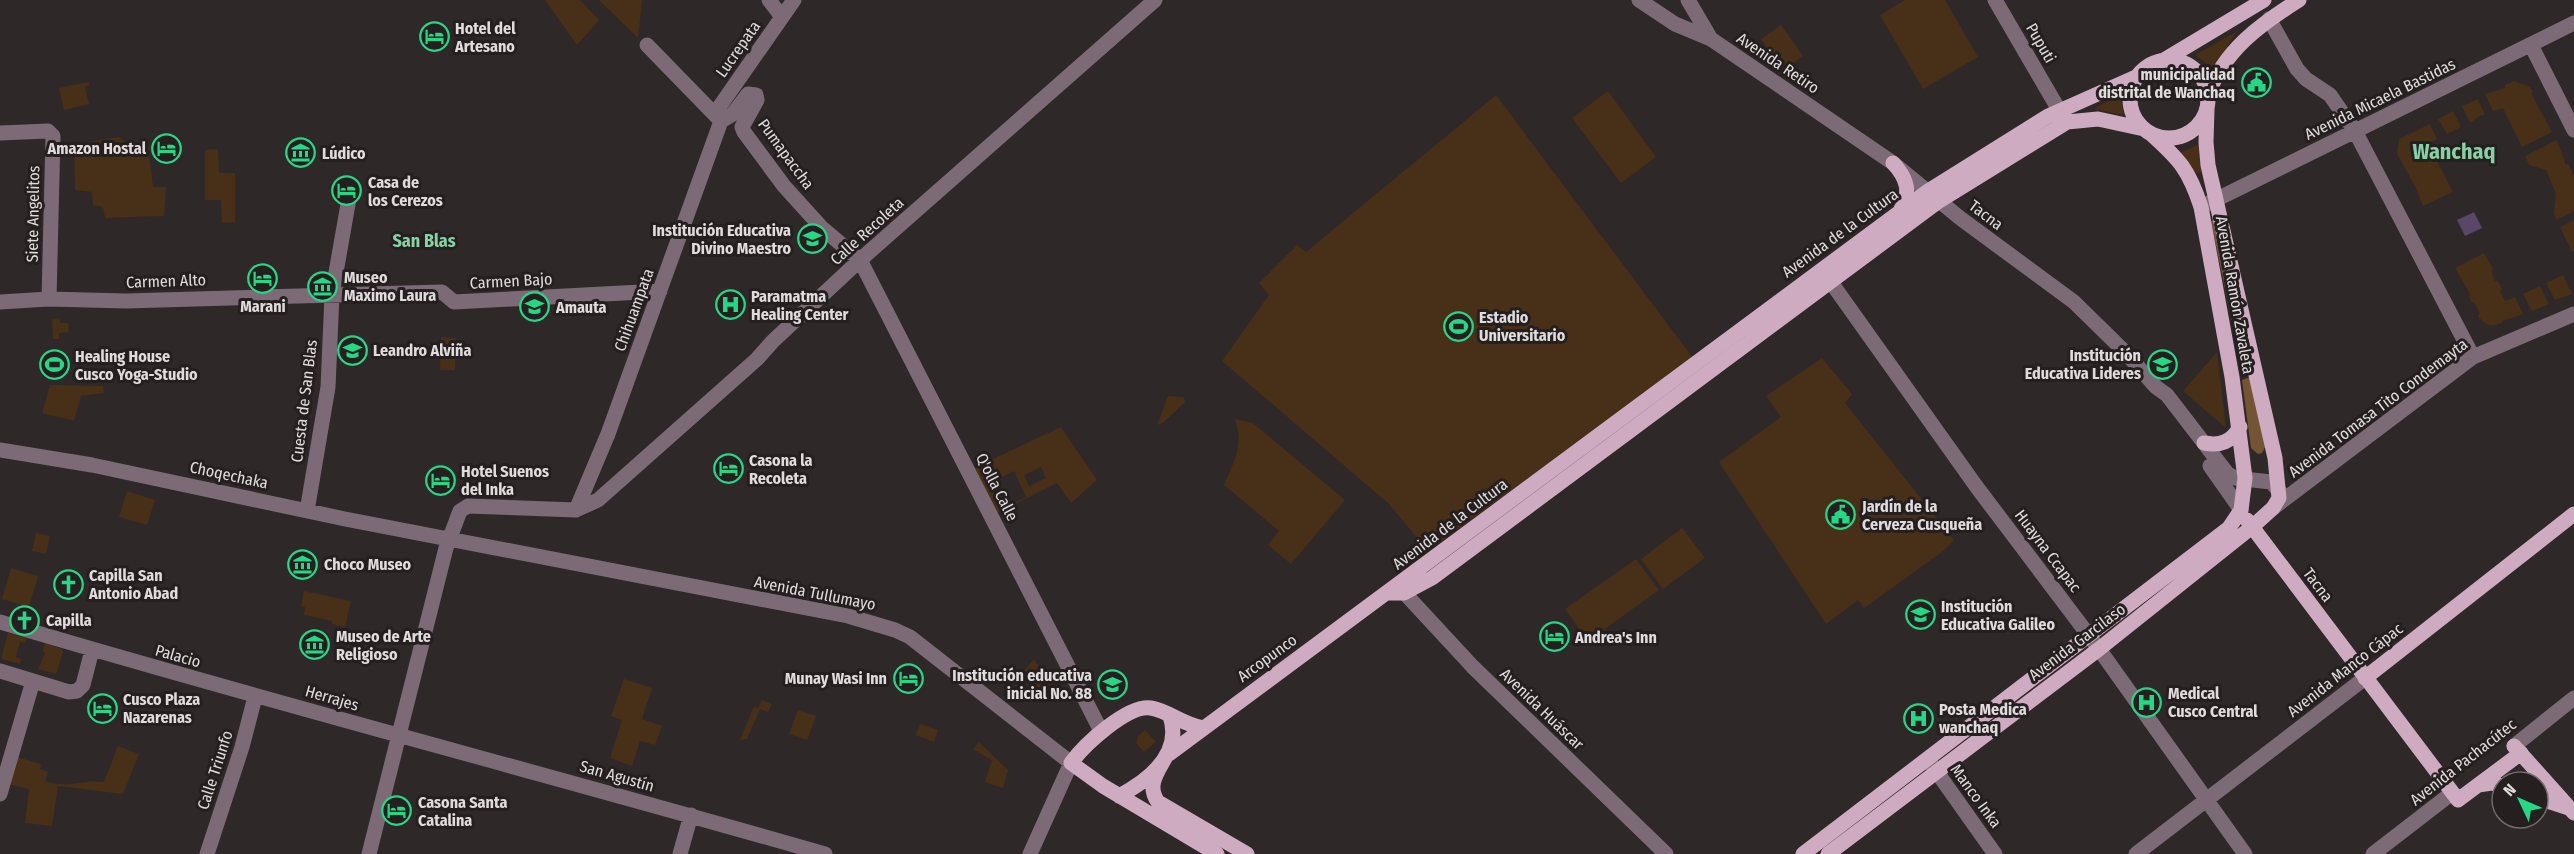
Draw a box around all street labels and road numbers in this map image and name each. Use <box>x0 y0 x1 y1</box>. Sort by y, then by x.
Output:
street label: Lucrepata <box>712 17 764 81</box>
street label: Puputi <box>2022 20 2060 66</box>
street label: Avenida Retiro <box>1733 29 1823 97</box>
street label: Avenida Micaela Bastidas <box>2302 54 2459 144</box>
street label: Pumapaccha <box>754 115 818 193</box>
street label: Siete Angelitos <box>23 165 43 263</box>
street label: Avenida de la Cultura <box>1778 184 1902 282</box>
street label: Calle Recoleta <box>826 193 908 269</box>
street label: Tacna <box>1965 196 2007 234</box>
street label: Avenida Ramón Zavaleta <box>2212 215 2258 376</box>
street label: Chihuampata <box>610 266 658 354</box>
street label: Carmen Bajo <box>469 269 553 293</box>
street label: Carmen Alto <box>126 270 206 292</box>
street label: Avenida Tomasa Tito Condemayta <box>2285 334 2471 482</box>
street label: Cuesta de San Blas <box>287 338 321 463</box>
street label: Q'olla Calle <box>972 450 1022 524</box>
street label: Choqechaka <box>188 457 270 493</box>
street label: Avenida de la Cultura <box>1389 475 1511 573</box>
street label: Huayna Ccapac <box>2011 506 2085 596</box>
street label: Tacna <box>2299 564 2337 606</box>
street label: Avenida Tullumayo <box>753 572 877 614</box>
street label: Avenida Garcilaso <box>2025 599 2129 685</box>
street label: Avenida Manco Cápac <box>2283 619 2407 721</box>
street label: Arcopunco <box>1234 630 1300 686</box>
street label: Palacio <box>153 640 203 672</box>
street label: Avenida Huáscar <box>1496 664 1588 754</box>
street label: Herrajes <box>303 681 361 715</box>
street label: Avenida Pachacútec <box>2406 715 2520 809</box>
street label: Calle Triunfo <box>193 728 237 812</box>
street label: San Agustín <box>578 756 656 796</box>
street label: Manco Inka <box>1947 760 2006 832</box>

